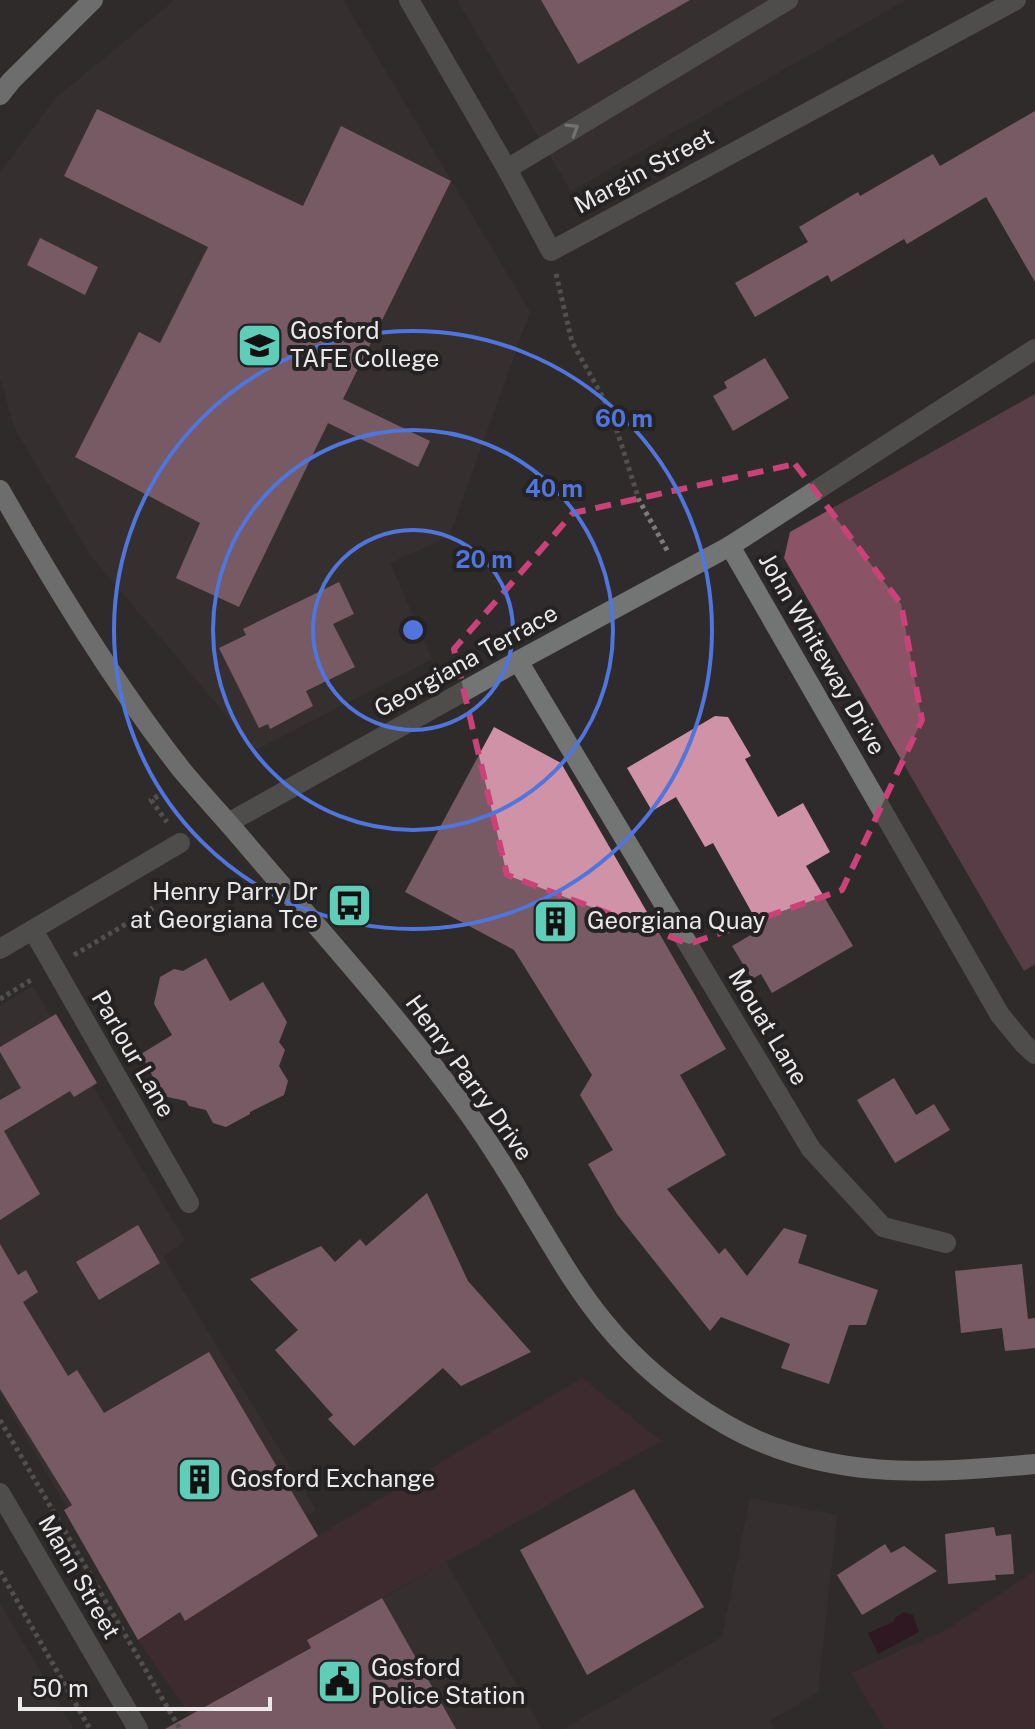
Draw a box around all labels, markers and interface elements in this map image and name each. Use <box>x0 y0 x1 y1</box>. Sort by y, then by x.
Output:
street label: Margin Street <box>569 122 718 219</box>
one-way arrow <box>564 123 579 139</box>
place label: Gosford TAFE College <box>290 316 439 372</box>
school or university icon: Gosford TAFE College <box>235 321 283 369</box>
text: 60 m <box>595 404 653 432</box>
text: 40 m <box>525 474 583 502</box>
text: 20 m <box>455 545 513 573</box>
street label: John Whiteway Drive <box>754 548 892 759</box>
street label: Georgiana Terrace <box>369 598 562 722</box>
centre of rings <box>399 616 427 644</box>
place label: Henry Parry Dr at Georgiana Tce <box>130 877 318 933</box>
bus stop icon: Henry Parry Dr at Georgiana Tce <box>325 882 373 930</box>
building icon: Georgiana Quay <box>532 897 580 945</box>
place label: Georgiana Quay <box>587 906 766 934</box>
street label: Mouat Lane <box>723 963 815 1090</box>
street label: Parlour Lane <box>86 985 181 1122</box>
street label: Henry Parry Drive <box>400 989 539 1165</box>
building icon: Gosford Exchange <box>175 1455 223 1503</box>
place label: Gosford Exchange <box>230 1464 435 1492</box>
street label: Mann Street <box>33 1510 127 1643</box>
place label: Gosford Police Station <box>371 1653 525 1709</box>
public building icon: Gosford Police Station <box>316 1658 364 1706</box>
scale bar <box>20 1661 270 1711</box>
text: 50 m <box>32 1674 89 1702</box>

